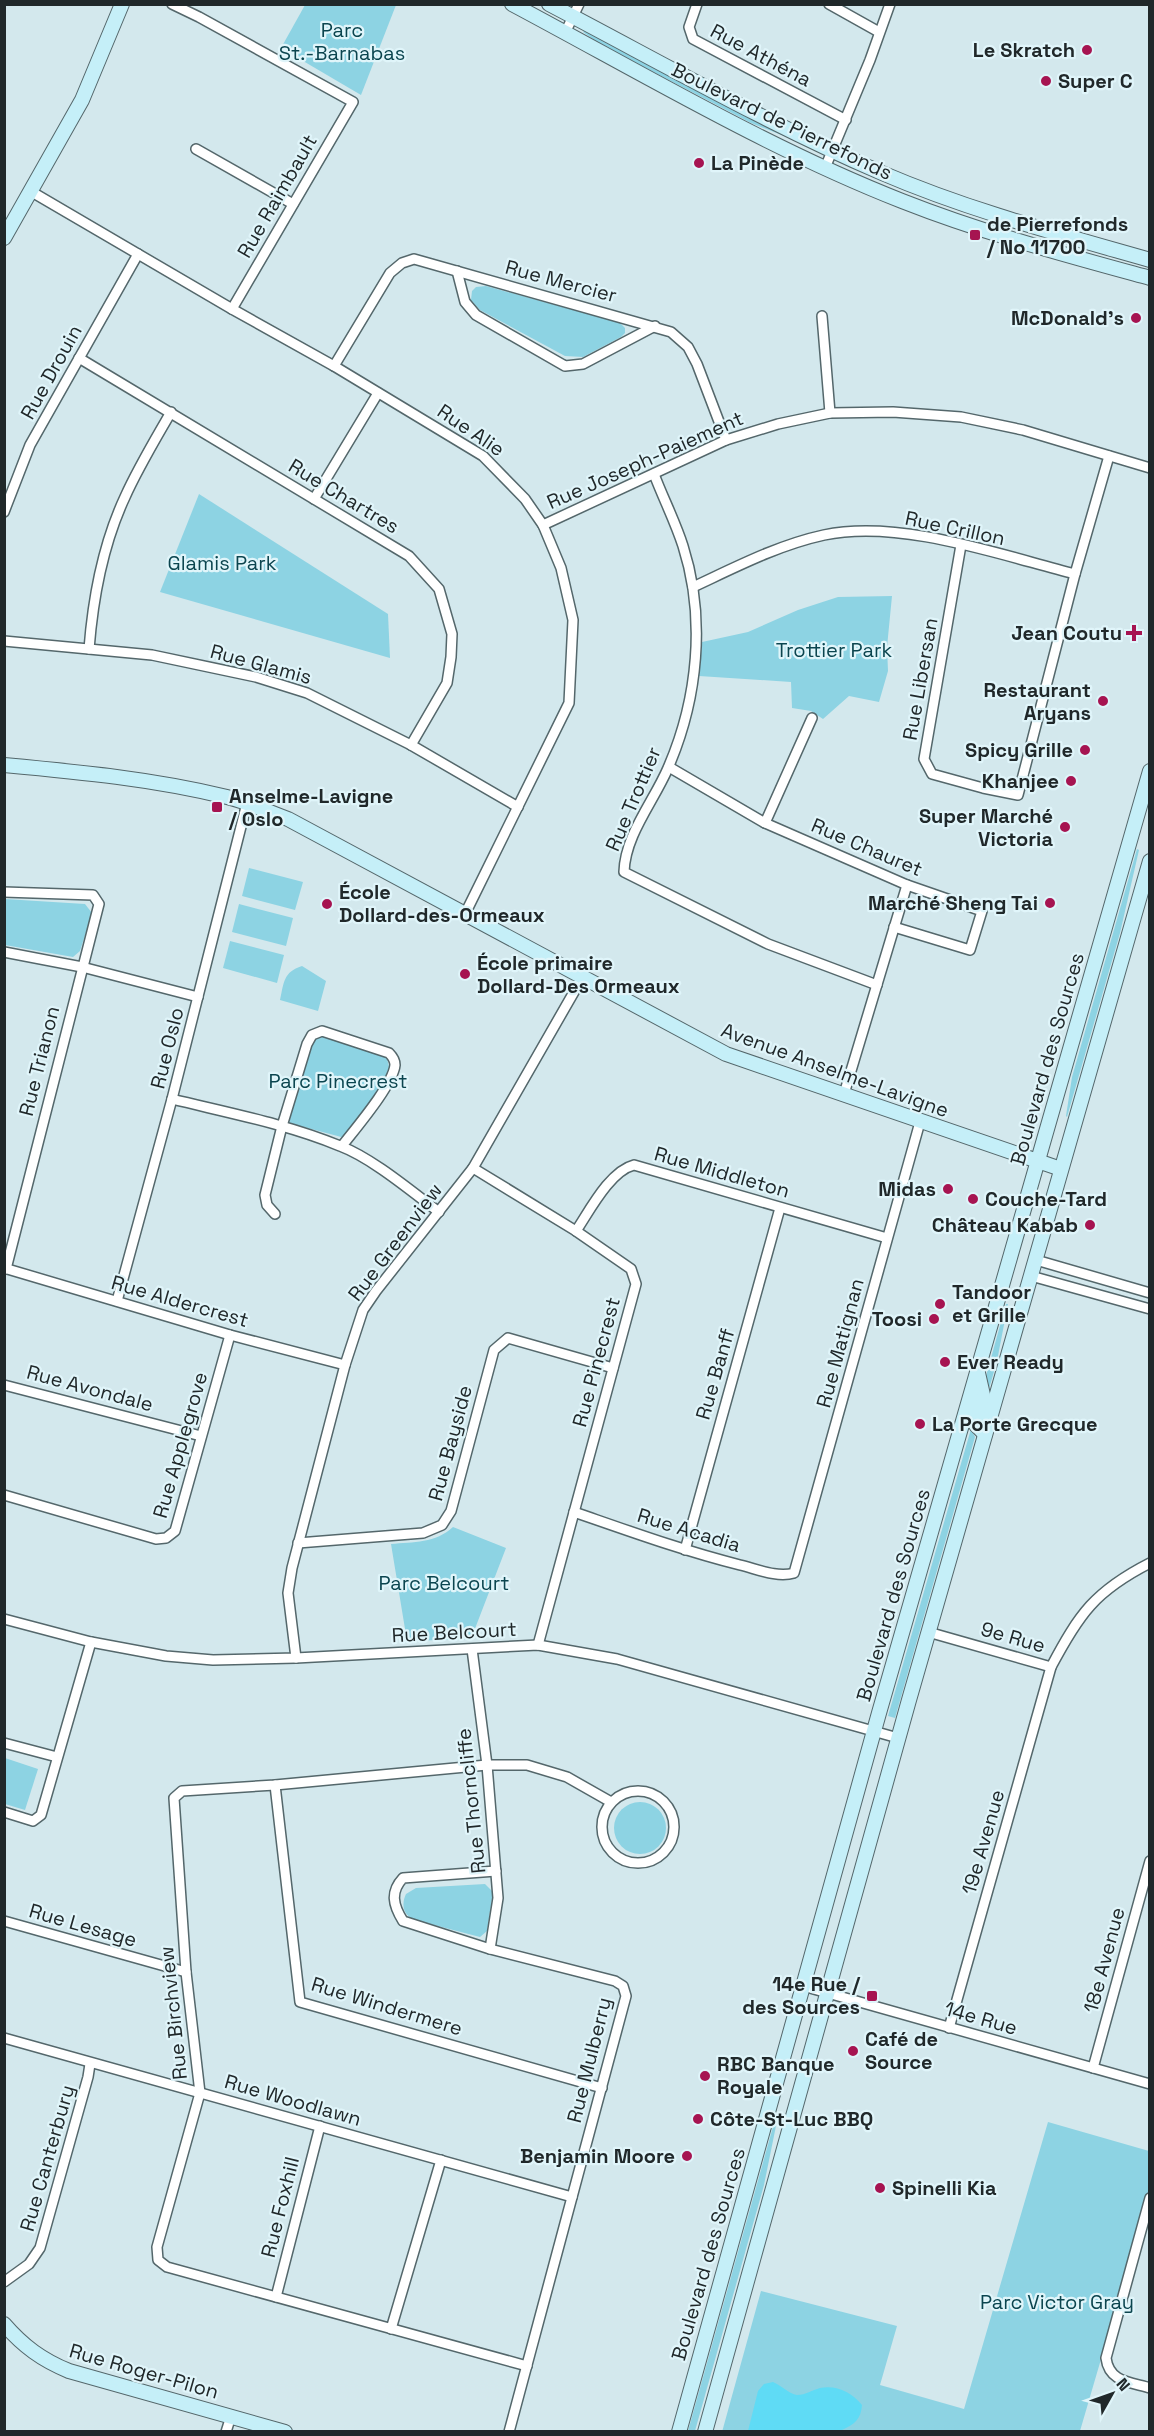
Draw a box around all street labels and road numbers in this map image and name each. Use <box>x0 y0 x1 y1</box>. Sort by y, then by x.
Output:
street label: Rue Athéna <box>706 17 816 93</box>
street label: Boulevard de Pierrefonds <box>667 56 897 186</box>
street label: Rue Raimbault <box>231 130 323 262</box>
street label: Rue Mercier <box>502 254 620 308</box>
street label: Rue Drouin <box>14 320 88 424</box>
street label: Rue Alie <box>432 398 510 462</box>
street label: Rue Joseph-Paiement <box>543 405 747 515</box>
street label: Rue Chartres <box>284 453 404 539</box>
street label: Rue Crillon <box>903 505 1007 551</box>
street label: Rue Libersan <box>896 616 944 742</box>
street label: Rue Glamis <box>207 638 315 690</box>
street label: Rue Trottier <box>599 743 667 855</box>
street label: Rue Chauret <box>807 812 927 882</box>
street label: Boulevard des Sources <box>1004 950 1090 1168</box>
street label: Rue Trianon <box>13 1003 65 1119</box>
street label: Rue Oslo <box>144 1005 190 1091</box>
street label: Avenue Anselme-Lavigne <box>718 1017 952 1123</box>
street label: Rue Middleton <box>651 1140 793 1204</box>
street label: Rue Greenview <box>342 1178 448 1306</box>
street label: Rue Aldercrest <box>108 1269 252 1333</box>
street label: Rue Matignan <box>810 1275 870 1411</box>
street label: Rue Pinecrest <box>566 1294 626 1430</box>
street label: Rue Banff <box>690 1325 740 1423</box>
street label: Rue Avondale <box>24 1359 156 1417</box>
street label: Rue Applegrove <box>147 1369 213 1521</box>
street label: Rue Bayside <box>422 1382 478 1504</box>
street label: Boulevard des Sources <box>850 1486 936 1704</box>
street label: Rue Acadia <box>634 1502 744 1558</box>
street label: 9e Rue <box>978 1615 1048 1659</box>
street label: Rue Belcourt <box>391 1616 517 1648</box>
street label: Rue Thorncliffe <box>450 1727 492 1875</box>
street label: 19e Avenue <box>956 1787 1010 1897</box>
street label: Rue Lesage <box>26 1897 140 1953</box>
street label: 18e Avenue <box>1077 1904 1131 2016</box>
street label: Rue Birchview <box>153 1945 193 2081</box>
street label: Rue Windermere <box>308 1971 466 2041</box>
street label: Rue Mulberry <box>561 1995 617 2125</box>
street label: 14e Rue <box>942 1995 1020 2041</box>
street label: Rue Woodlawn <box>222 2068 364 2132</box>
street label: Rue Canterbury <box>14 2082 80 2234</box>
street label: Boulevard des Sources <box>665 2145 751 2363</box>
street label: Rue Foxhill <box>255 2154 305 2260</box>
street label: Rue Roger-Pilon <box>66 2337 222 2405</box>

